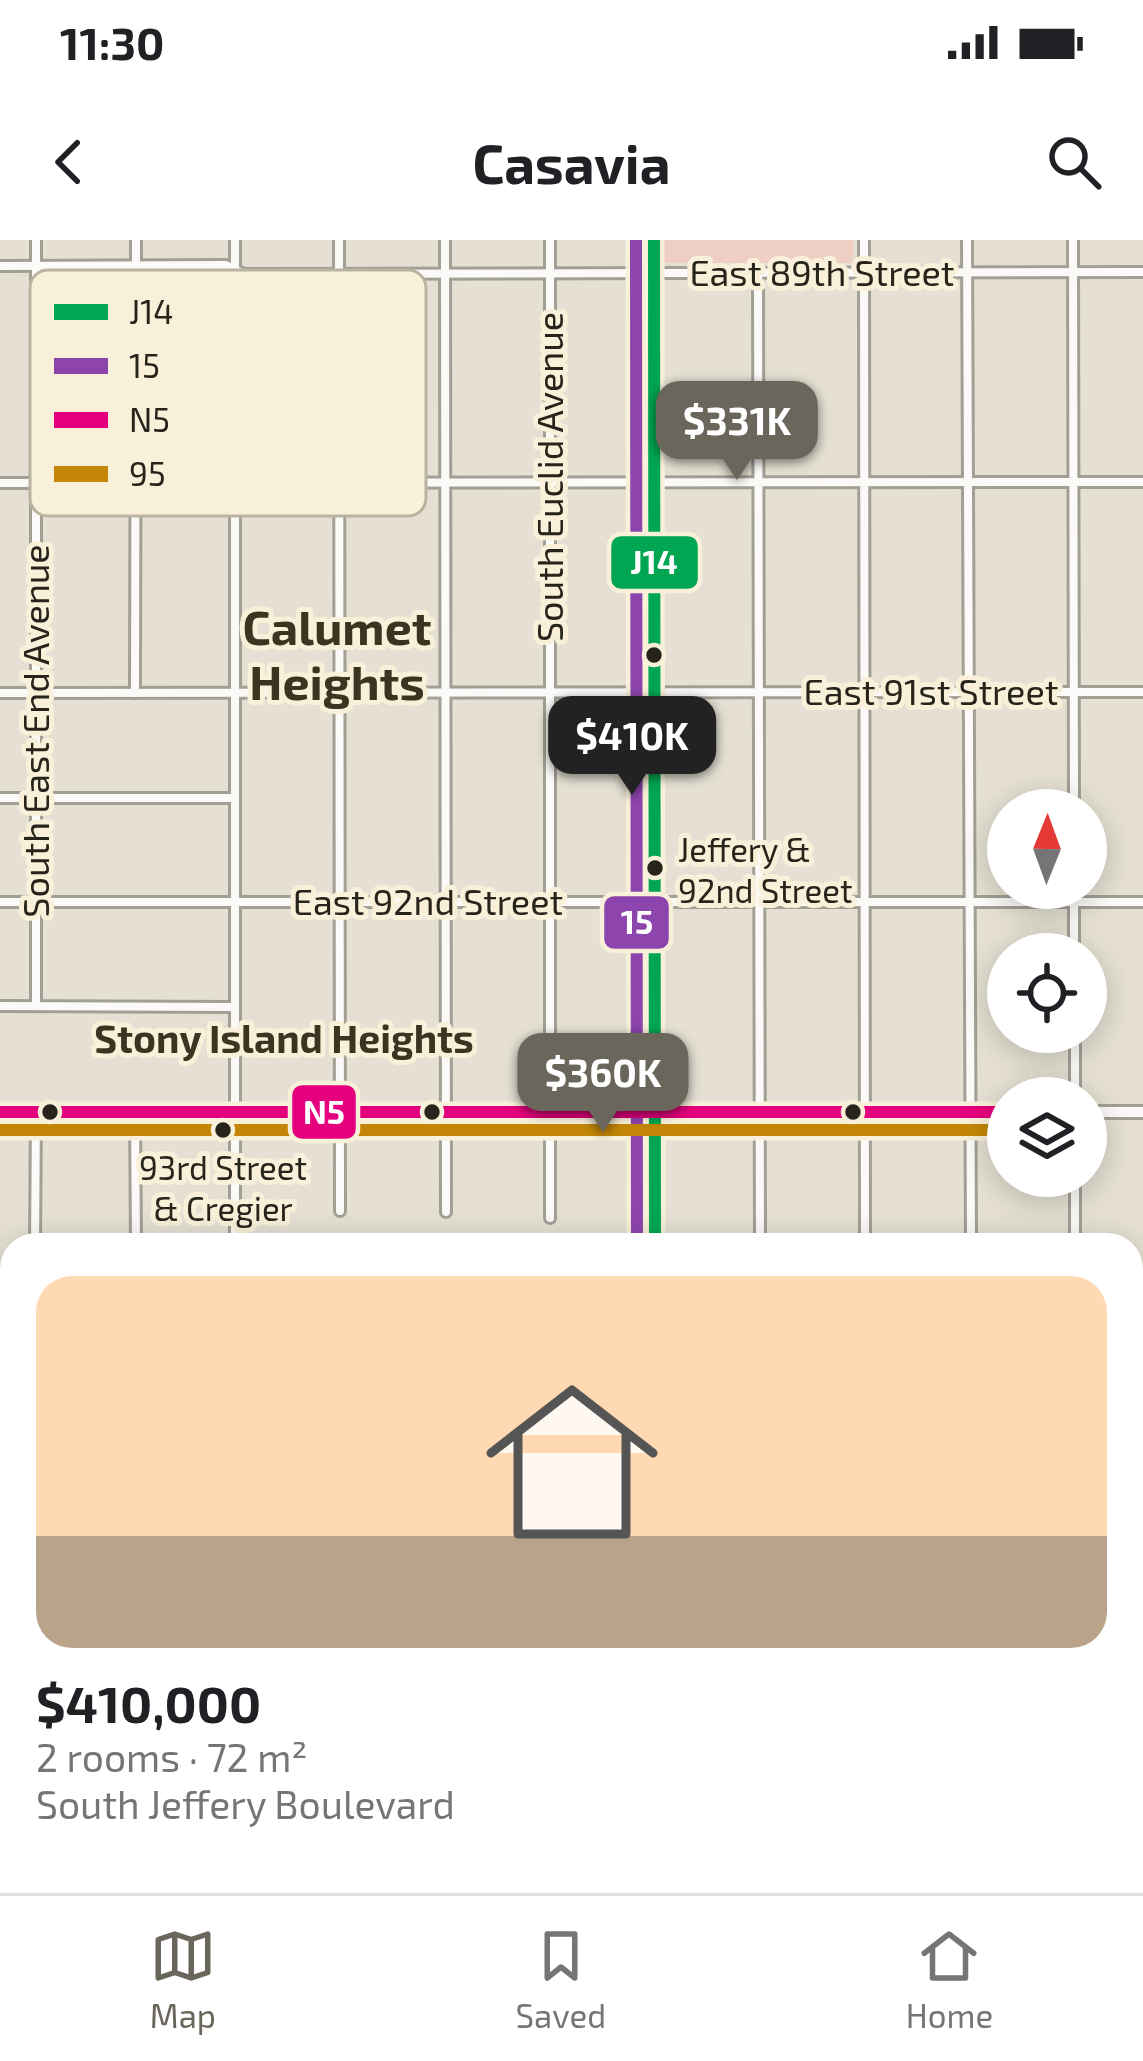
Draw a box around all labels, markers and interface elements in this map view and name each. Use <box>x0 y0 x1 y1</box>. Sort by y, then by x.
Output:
text: 11:30 <box>60 15 164 69</box>
icon: back <box>36 129 102 195</box>
icon: search <box>1041 129 1107 195</box>
text: Casavia <box>472 130 671 195</box>
street label: East 89th Street <box>689 250 955 293</box>
legend <box>30 270 426 516</box>
text: J14 <box>129 291 174 331</box>
street label: South Euclid Avenue <box>527 312 570 642</box>
text: 15 <box>129 345 160 385</box>
pin: $331K <box>653 381 821 483</box>
text: $331K <box>683 396 791 443</box>
text: N5 <box>129 399 170 439</box>
text: 95 <box>129 453 166 493</box>
line badge: J14 <box>609 534 700 591</box>
text: J14 <box>630 541 678 581</box>
street label: South East End Avenue <box>13 544 56 918</box>
district label: Calumet Heights <box>243 597 431 710</box>
unlabelled marker <box>643 644 665 666</box>
street label: East 91st Street <box>804 669 1058 712</box>
pin: $410K <box>548 696 716 798</box>
text: $410K <box>575 711 689 758</box>
north arrow <box>987 789 1107 909</box>
map controls <box>987 789 1107 1197</box>
place label: Jeffery & 92nd Street <box>678 829 853 910</box>
marker: Jeffery & 92nd Street <box>644 857 666 879</box>
street label: East 92nd Street <box>293 879 563 922</box>
line badge: 15 <box>602 894 671 951</box>
text: 15 <box>621 901 653 941</box>
button: locate <box>987 933 1107 1053</box>
district label: Stony Island Heights <box>94 1014 474 1062</box>
pin: $360K <box>519 1033 687 1135</box>
text: $360K <box>544 1048 662 1095</box>
button: layers <box>987 1077 1107 1197</box>
line badge: N5 <box>290 1083 358 1141</box>
text: N5 <box>303 1091 345 1131</box>
unlabelled marker <box>39 1101 61 1123</box>
unlabelled marker <box>421 1101 443 1123</box>
unlabelled marker <box>842 1101 864 1123</box>
marker: 93rd Street & Cregier <box>212 1119 234 1141</box>
place label: 93rd Street & Cregier <box>139 1147 307 1228</box>
icon: home <box>464 1354 680 1570</box>
text: $410,000 <box>36 1672 261 1733</box>
text: 2 rooms · 72 m² <box>36 1733 308 1780</box>
text: South Jeffery Boulevard <box>36 1780 455 1827</box>
tab: Map <box>150 1923 216 2035</box>
tab: Saved <box>516 1923 606 2035</box>
tab: Home <box>906 1923 993 2035</box>

